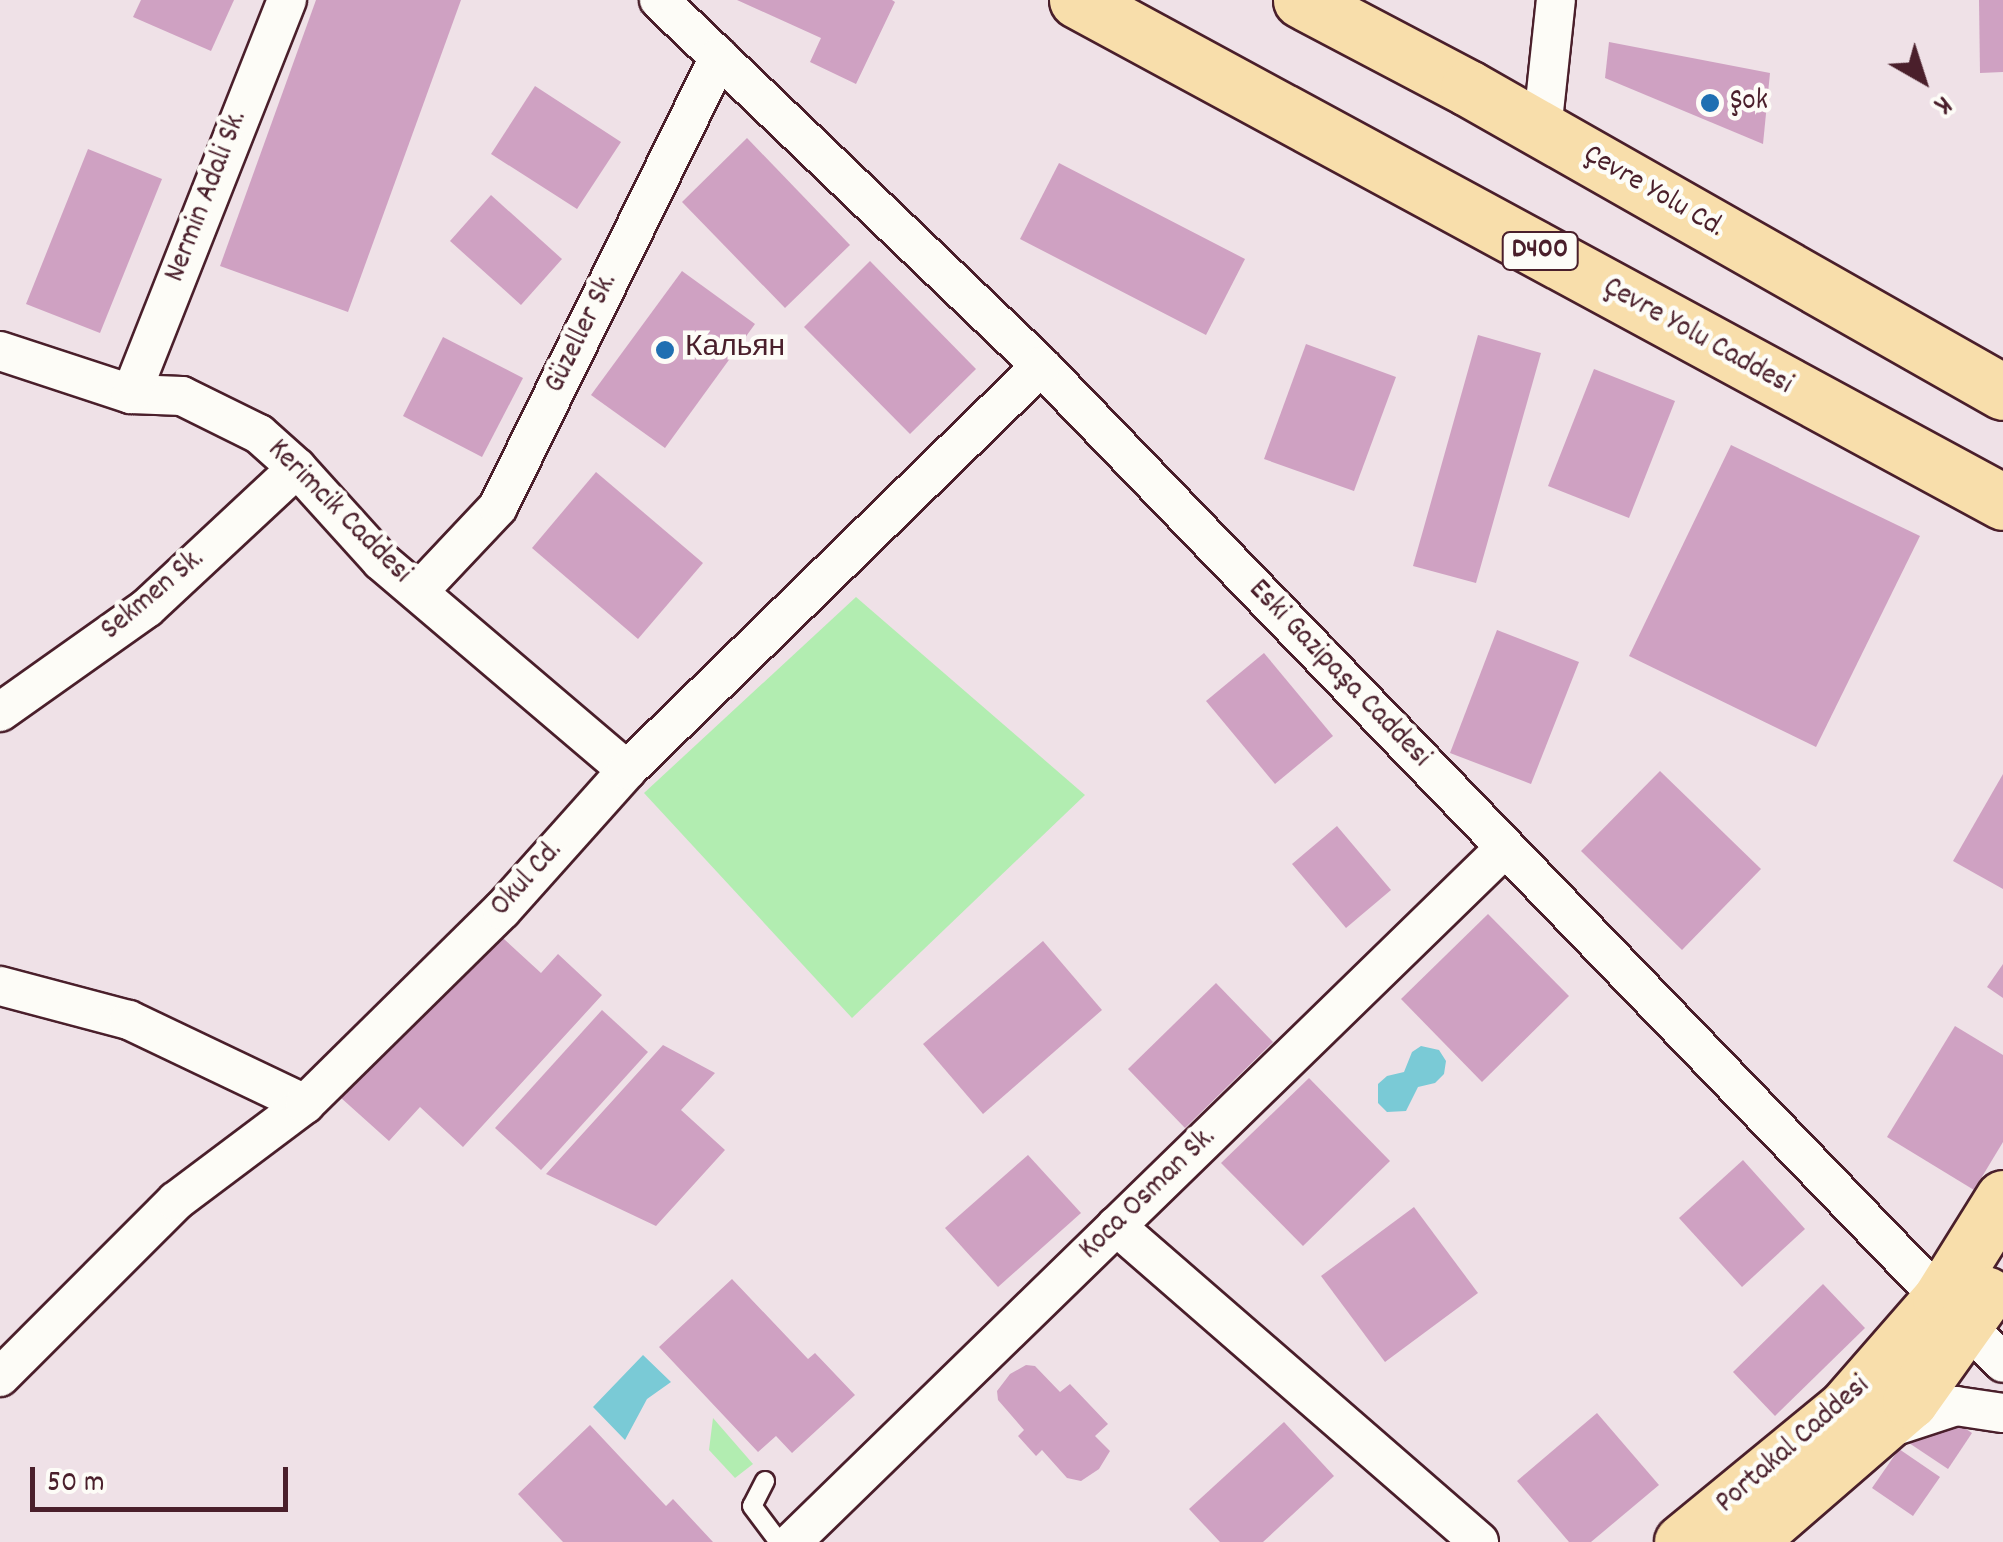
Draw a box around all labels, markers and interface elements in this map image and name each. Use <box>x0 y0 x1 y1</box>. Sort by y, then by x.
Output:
north arrow <box>1873 30 1973 130</box>
text: K <box>1924 84 1959 123</box>
place label: Şok <box>1730 85 1768 121</box>
marker: Şok <box>1699 92 1721 114</box>
street label: Nermin Adali Sk. <box>159 106 257 288</box>
street label: Çevre Yolu Cd. <box>1576 138 1730 248</box>
road number: D400 <box>1500 228 1580 274</box>
street label: Güzeller Sk. <box>539 268 627 400</box>
street label: Çevre Yolu Caddesi <box>1596 271 1798 405</box>
place label: Кальян <box>685 332 785 368</box>
marker: Кальян <box>654 339 676 361</box>
street label: Kerimcik Caddesi <box>258 433 418 593</box>
street label: Sekmen Sk. <box>95 542 213 650</box>
street label: Eski Gazipaşa Caddesi <box>1239 574 1437 776</box>
street label: Okul Cd. <box>484 834 572 926</box>
street label: Koca Osman Sk. <box>1073 1121 1225 1269</box>
street label: Portakal Caddesi <box>1710 1369 1878 1523</box>
scale bar <box>35 1447 292 1509</box>
text: 50 m <box>47 1463 105 1506</box>

